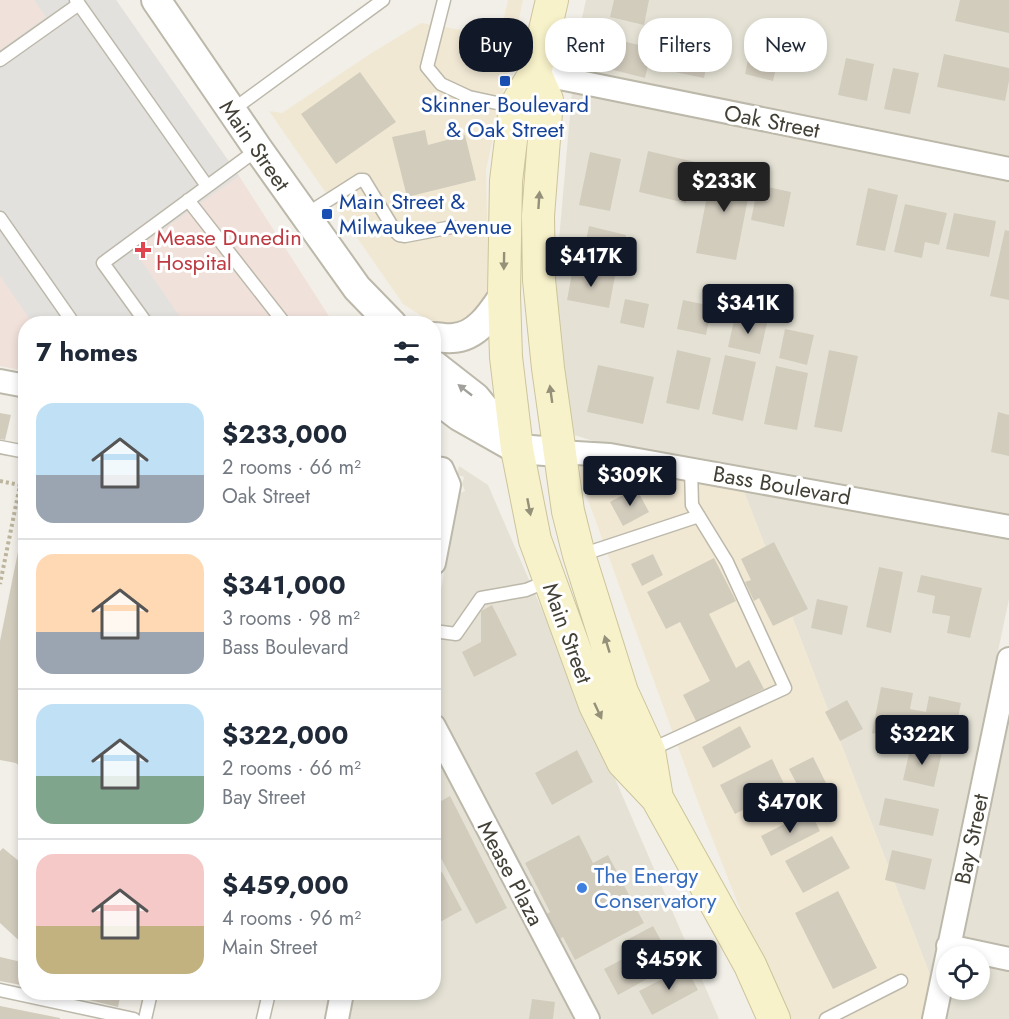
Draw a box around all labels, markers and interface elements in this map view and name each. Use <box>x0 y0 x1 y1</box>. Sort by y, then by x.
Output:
chip: Buy <box>459 18 533 72</box>
chip: Rent <box>545 18 626 72</box>
chip: Filters <box>638 18 732 72</box>
chip: New <box>744 18 827 72</box>
marker: Skinner Boulevard & Oak Street <box>498 74 512 88</box>
place label: Skinner Boulevard & Oak Street <box>421 88 589 145</box>
street label: Main Street <box>212 93 299 198</box>
street label: Oak Street <box>721 96 823 146</box>
pin: $233K <box>682 162 766 213</box>
text: $233K <box>692 167 756 196</box>
place label: Main Street & Milwaukee Avenue <box>339 185 512 242</box>
one-way arrow <box>534 191 544 210</box>
marker: Main Street & Milwaukee Avenue <box>320 207 334 221</box>
place label: Mease Dunedin Hospital <box>156 221 302 278</box>
pin: $417K <box>549 237 633 288</box>
marker: Mease Dunedin Hospital <box>134 241 152 259</box>
text: $417K <box>560 242 622 271</box>
one-way arrow <box>500 251 509 270</box>
pin: $341K <box>706 284 790 335</box>
text: $341K <box>717 289 779 318</box>
text: 7 homes <box>36 333 138 371</box>
icon: filters <box>390 336 423 369</box>
one-way arrow <box>458 384 473 396</box>
one-way arrow <box>547 385 556 404</box>
text: $233,000 <box>222 415 347 453</box>
icon: home <box>84 427 156 499</box>
text: 2 rooms · 66 m² <box>222 453 361 482</box>
pin: $309K <box>588 456 672 507</box>
street label: Bass Boulevard <box>711 457 853 513</box>
text: $309K <box>597 461 663 490</box>
text: Oak Street <box>222 482 310 511</box>
one-way arrow <box>524 498 534 516</box>
text: $341,000 <box>222 566 346 604</box>
icon: home <box>84 578 156 650</box>
street label: Main Street <box>535 578 601 688</box>
text: 3 rooms · 98 m² <box>222 604 360 633</box>
text: Bass Boulevard <box>222 633 349 662</box>
one-way arrow <box>602 635 611 653</box>
one-way arrow <box>593 703 602 720</box>
pin: $322K <box>880 715 964 766</box>
text: $322,000 <box>222 716 349 754</box>
text: $322K <box>889 720 955 749</box>
icon: home <box>84 728 156 800</box>
text: 2 rooms · 66 m² <box>222 754 361 783</box>
text: Bay Street <box>222 783 305 812</box>
pin: $470K <box>748 783 832 834</box>
text: $470K <box>757 788 823 817</box>
street label: Bay Street <box>946 790 996 887</box>
street label: Mease Plaza <box>470 815 552 931</box>
place label: The Energy Conservatory <box>594 859 717 916</box>
text: $459,000 <box>222 866 349 904</box>
icon: home <box>84 878 156 950</box>
marker: The Energy Conservatory <box>575 881 589 895</box>
text: 4 rooms · 96 m² <box>222 904 361 933</box>
text: Main Street <box>222 933 317 962</box>
pin: $459K <box>627 940 711 991</box>
text: $459K <box>636 945 702 974</box>
map controls <box>936 946 990 1000</box>
button: locate <box>936 946 990 1000</box>

